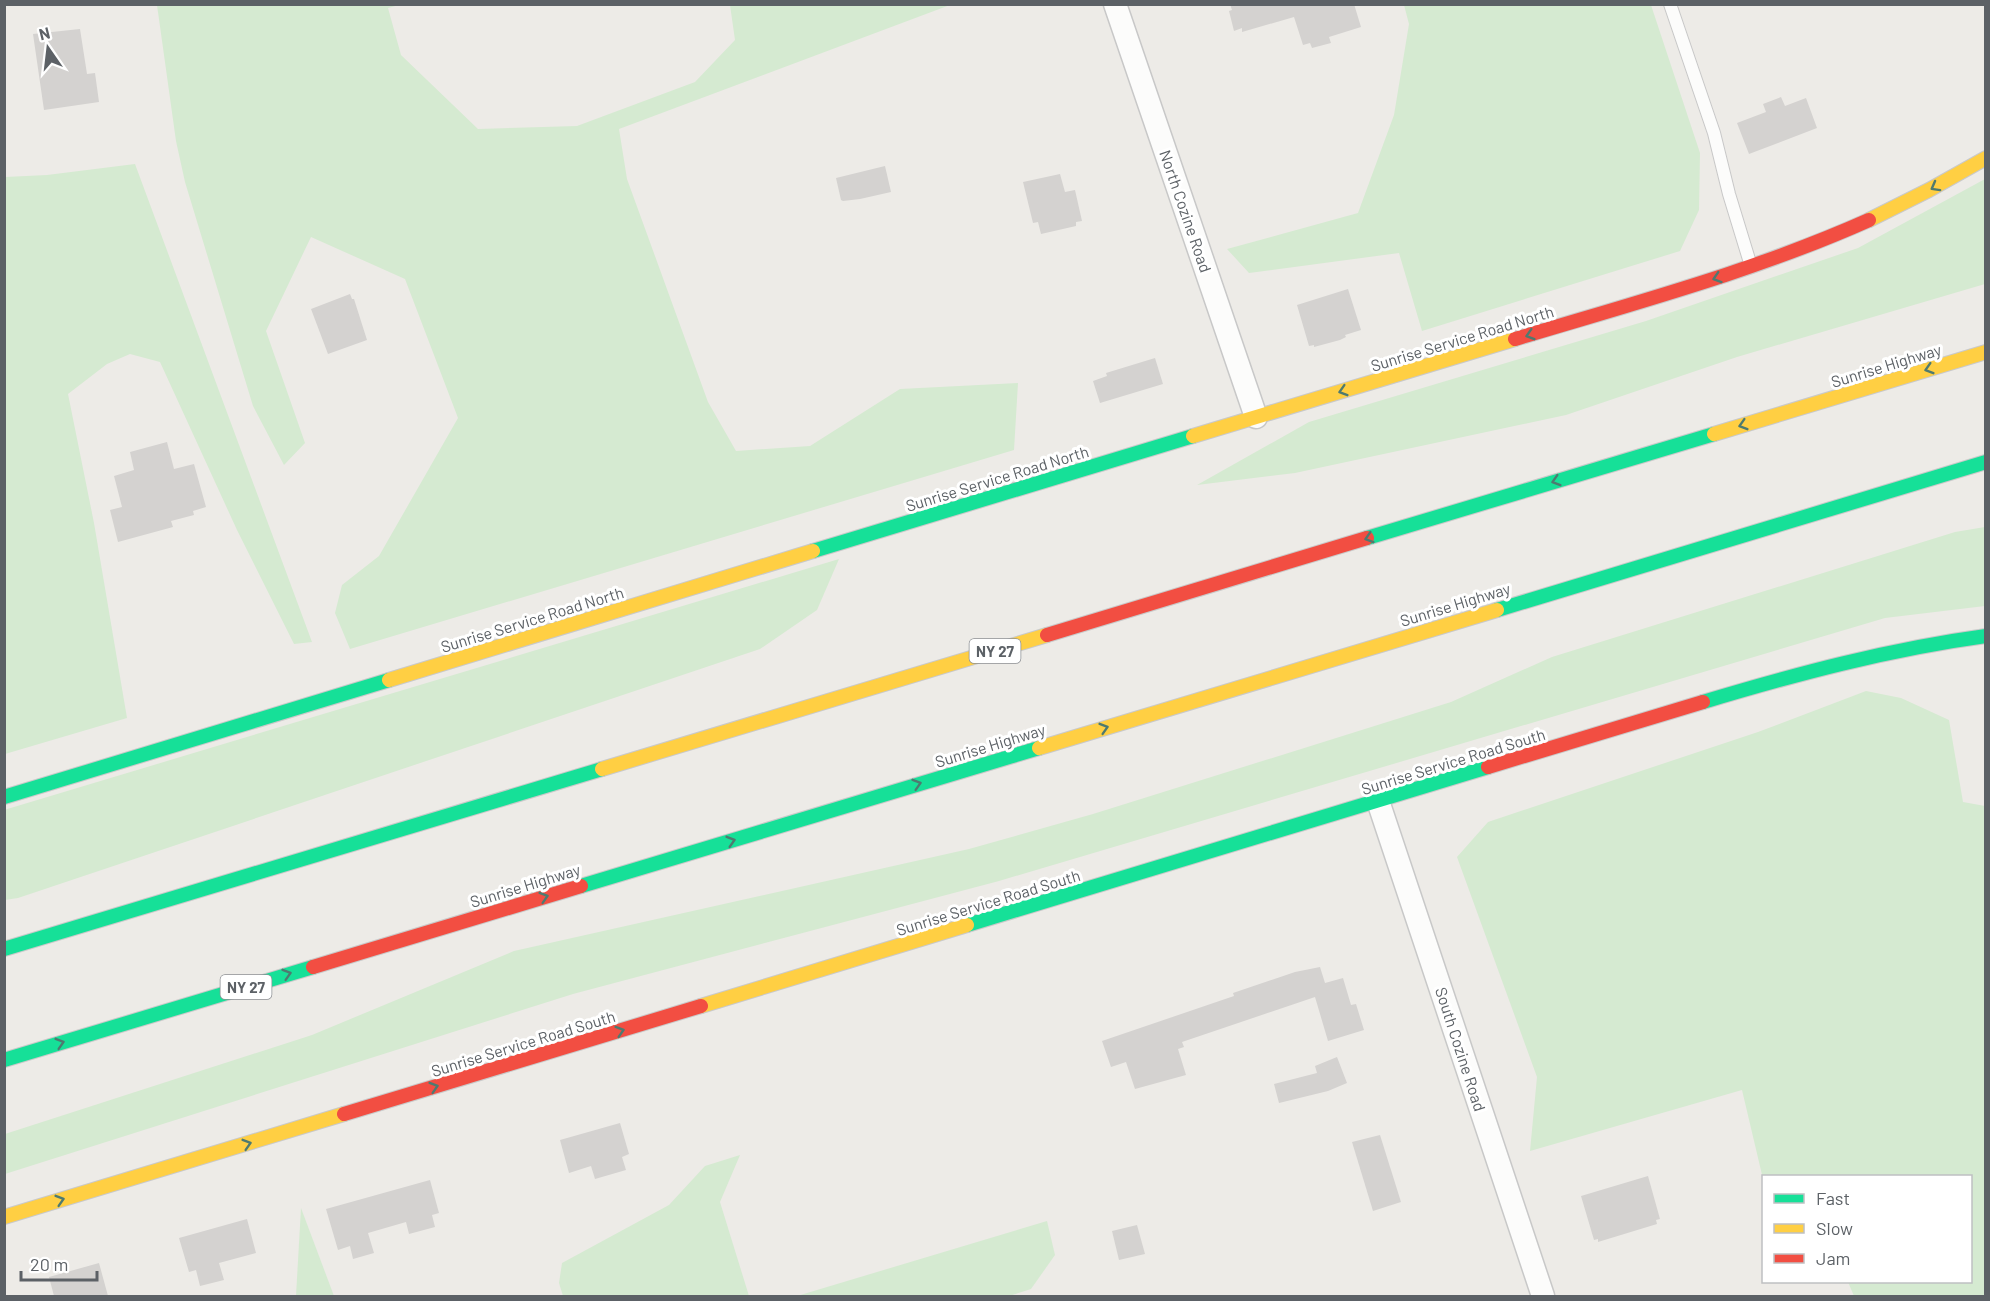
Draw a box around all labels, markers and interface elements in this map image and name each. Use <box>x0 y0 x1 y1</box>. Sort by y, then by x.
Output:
north arrow <box>18 18 78 78</box>
text: N <box>37 22 52 43</box>
street label: North Cozine Road <box>1156 147 1216 275</box>
one-way arrow <box>1931 180 1941 191</box>
one-way arrow <box>1712 271 1723 283</box>
street label: Sunrise Service Road North <box>1368 301 1556 375</box>
one-way arrow <box>1525 327 1536 340</box>
street label: Sunrise Highway <box>1829 339 1944 391</box>
one-way arrow <box>1925 362 1935 374</box>
one-way arrow <box>1338 384 1349 396</box>
one-way arrow <box>1738 418 1749 430</box>
street label: Sunrise Service Road North <box>903 441 1091 515</box>
one-way arrow <box>1551 474 1562 486</box>
one-way arrow <box>1364 531 1375 543</box>
street label: Sunrise Highway <box>1398 578 1513 630</box>
street label: Sunrise Service Road North <box>438 582 626 656</box>
road number: NY 27 <box>970 639 1020 663</box>
street label: Sunrise Highway <box>933 719 1048 771</box>
one-way arrow <box>1098 723 1109 735</box>
street label: Sunrise Service Road South <box>1359 724 1547 798</box>
one-way arrow <box>911 779 922 791</box>
one-way arrow <box>725 835 735 848</box>
street label: Sunrise Highway <box>468 859 583 911</box>
street label: Sunrise Service Road South <box>894 865 1082 939</box>
one-way arrow <box>538 892 549 904</box>
one-way arrow <box>281 969 292 981</box>
road number: NY 27 <box>220 975 272 999</box>
street label: South Cozine Road <box>1432 984 1490 1114</box>
street label: Sunrise Service Road South <box>429 1006 617 1080</box>
one-way arrow <box>614 1026 625 1038</box>
one-way arrow <box>55 1038 65 1050</box>
one-way arrow <box>428 1082 439 1094</box>
one-way arrow <box>241 1139 252 1151</box>
legend <box>1762 1175 1972 1283</box>
text: Fast <box>1816 1187 1850 1209</box>
one-way arrow <box>55 1195 65 1207</box>
text: Slow <box>1816 1217 1853 1239</box>
scale bar <box>21 1244 98 1282</box>
text: Jam <box>1816 1247 1850 1269</box>
text: 20 m <box>30 1253 68 1275</box>

